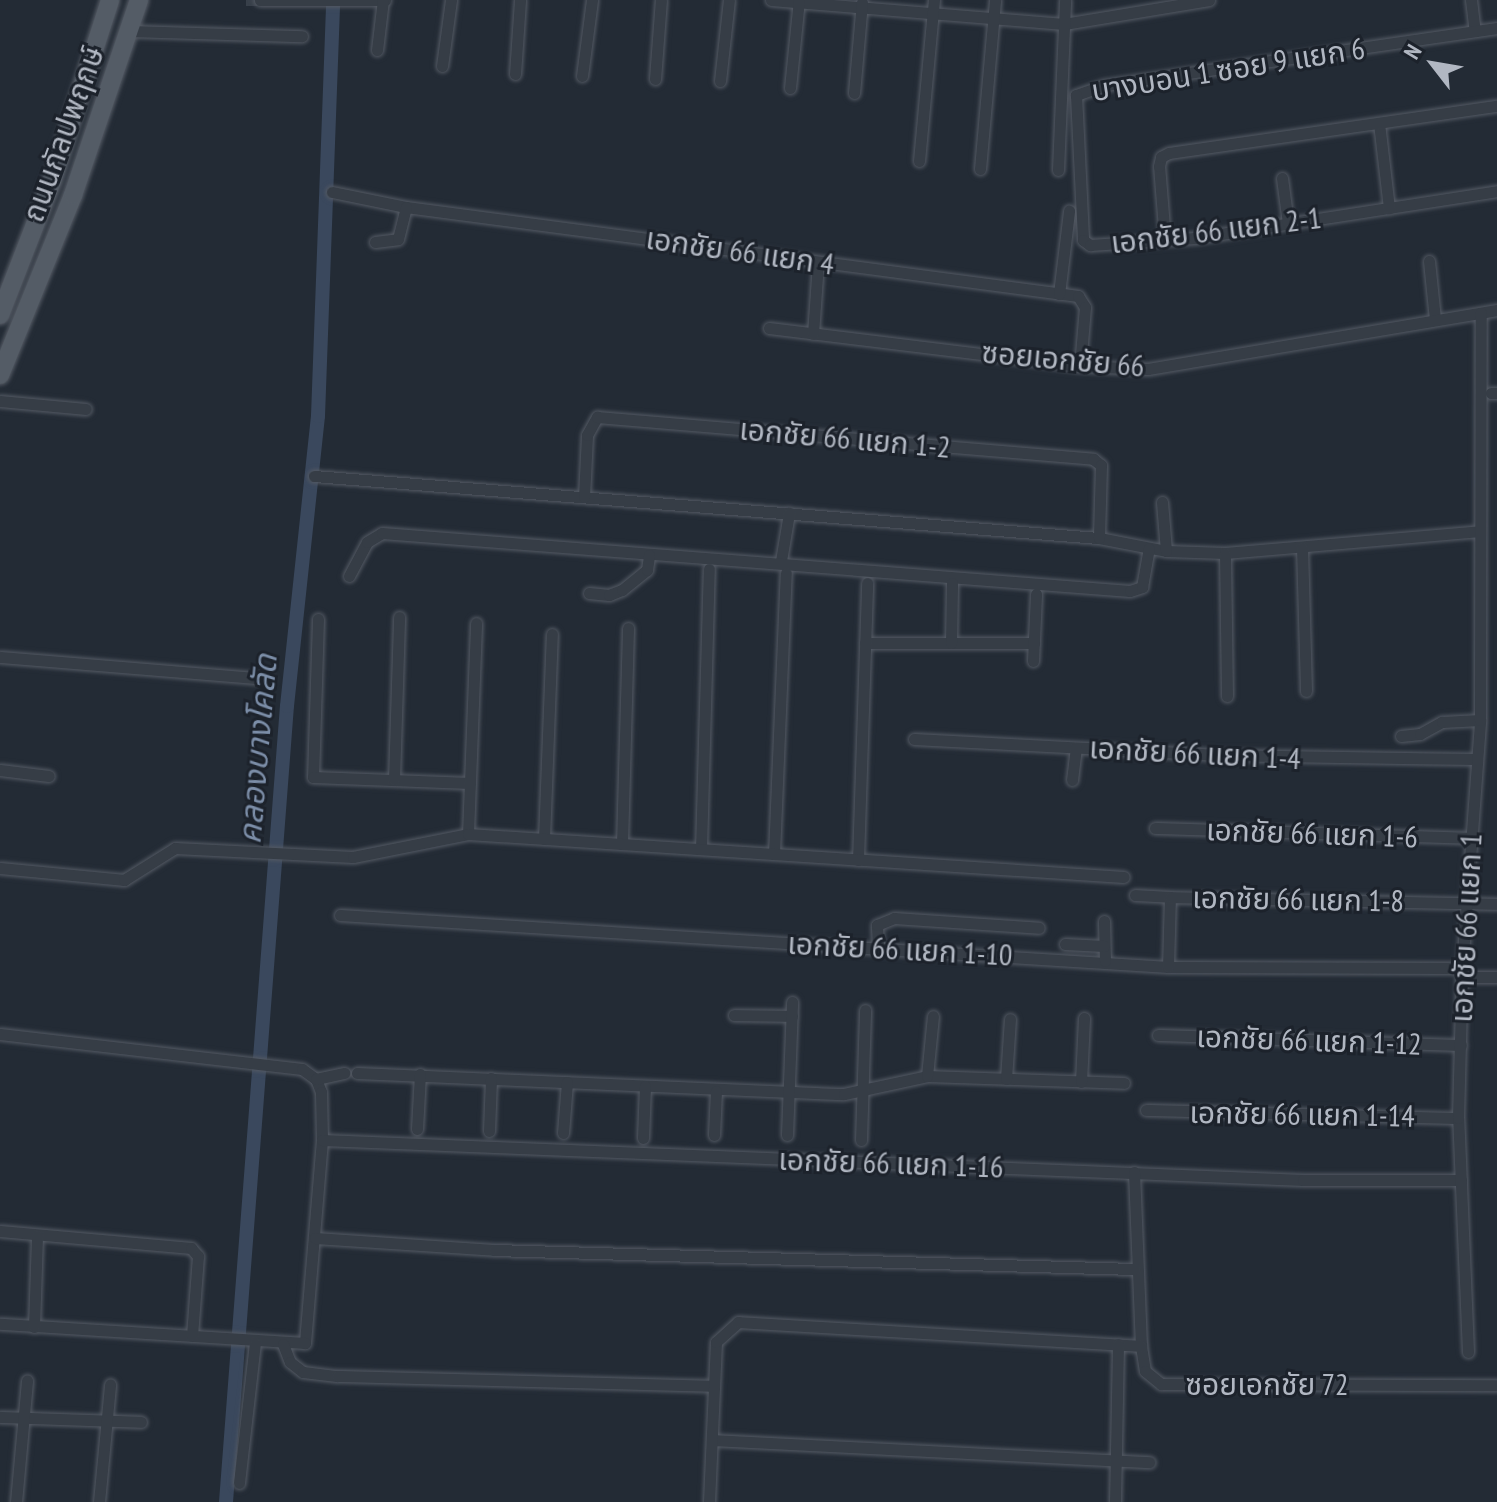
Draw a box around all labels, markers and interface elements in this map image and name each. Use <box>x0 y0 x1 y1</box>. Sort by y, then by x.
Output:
north arrow <box>1393 24 1473 104</box>
street label: บางบอน 1 ซอย 9 แยก 6 <box>1089 30 1367 108</box>
text: N <box>1397 39 1427 64</box>
street label: ถนนกัลปพฤกษ์ <box>15 41 111 227</box>
street label: เอกชัย 66 แยก 2-1 <box>1109 199 1323 261</box>
street label: เอกชัย 66 แยก 4 <box>644 220 836 282</box>
street label: ซอยเอกชัย 66 <box>980 334 1146 384</box>
street label: เอกชัย 66 แยก 1-2 <box>738 411 952 465</box>
water label: คลองบางโคลัด <box>230 653 284 845</box>
street label: เอกชัย 66 แยก 1-4 <box>1088 729 1302 777</box>
street label: เอกชัย 66 แยก 1-6 <box>1206 811 1418 855</box>
street label: เอกชัย 66 แยก 1 <box>1443 832 1489 1024</box>
street label: เอกชัย 66 แยก 1-8 <box>1192 879 1404 919</box>
street label: เอกชัย 66 แยก 1-10 <box>787 925 1013 973</box>
street label: เอกชัย 66 แยก 1-12 <box>1196 1018 1422 1062</box>
street label: เอกชัย 66 แยก 1-14 <box>1189 1094 1415 1134</box>
street label: เอกชัย 66 แยก 1-16 <box>778 1141 1004 1185</box>
street label: ซอยเอกชัย 72 <box>1185 1366 1349 1402</box>

